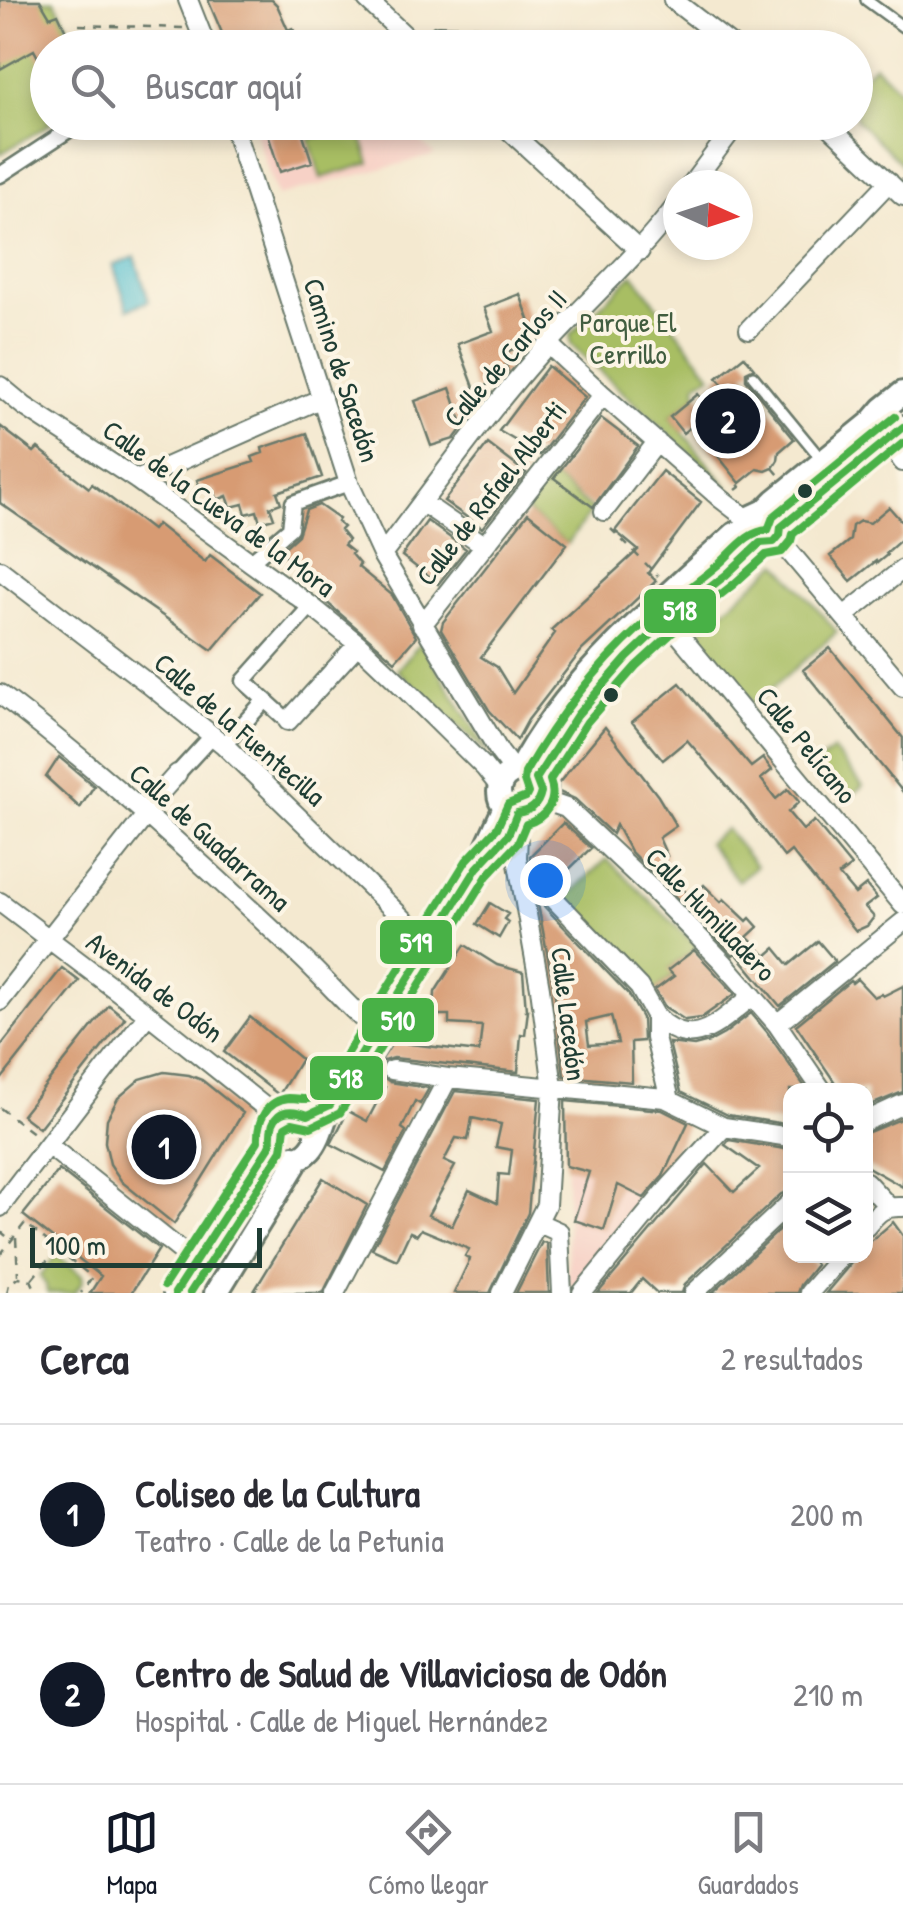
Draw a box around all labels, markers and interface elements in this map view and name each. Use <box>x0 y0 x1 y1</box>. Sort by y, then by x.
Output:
search box <box>30 30 873 140</box>
icon: search <box>65 58 120 113</box>
text: Buscar aquí <box>145 59 303 111</box>
north arrow <box>663 170 753 260</box>
street label: Camino de Sacedón <box>294 273 390 467</box>
street label: Calle de Carlos II <box>435 281 575 435</box>
park label: Parque El Cerrillo <box>580 303 677 373</box>
pin: 2 <box>696 384 760 458</box>
street label: Calle de Rafael Alberti <box>407 393 575 593</box>
street label: Calle de la Cueva de la Mora <box>95 411 343 605</box>
unlabelled marker <box>795 481 815 501</box>
line badge: 518 <box>642 587 718 635</box>
text: 518 <box>663 591 697 629</box>
street label: Calle de la Fuentecilla <box>146 644 334 814</box>
street label: Calle Pelícano <box>748 679 866 811</box>
unlabelled marker <box>601 685 621 705</box>
street label: Calle de Guadarrama <box>121 754 299 920</box>
street label: Calle Humilladero <box>637 839 785 989</box>
your location <box>520 855 571 906</box>
line badge: 519 <box>378 918 454 966</box>
street label: Avenida de Odón <box>79 923 231 1051</box>
text: 519 <box>400 923 432 961</box>
street label: Calle Lacedón <box>542 945 596 1083</box>
line badge: 510 <box>360 996 436 1044</box>
text: 510 <box>381 1001 416 1039</box>
line badge: 518 <box>308 1054 385 1102</box>
text: 518 <box>329 1059 363 1097</box>
map controls <box>783 1083 873 1263</box>
button: locate <box>783 1083 873 1173</box>
pin: 1 <box>132 1110 196 1184</box>
button: layers <box>783 1173 873 1263</box>
scale bar <box>30 1223 262 1268</box>
text: 100 m <box>45 1226 106 1264</box>
text: Cerca <box>40 1330 129 1387</box>
text: 2 resultados <box>721 1337 863 1380</box>
text: Coliseo de la Cultura <box>135 1467 420 1519</box>
text: 1 <box>67 1493 78 1536</box>
text: 200 m <box>790 1493 863 1536</box>
text: Teatro · Calle de la Petunia <box>135 1519 444 1562</box>
text: Centro de Salud de Villaviciosa de Odón <box>135 1647 667 1699</box>
text: 2 <box>65 1673 80 1716</box>
text: 210 m <box>793 1673 863 1716</box>
text: Hospital · Calle de Miguel Hernández <box>135 1699 548 1742</box>
tab: Mapa <box>104 1805 159 1903</box>
tab: Cómo llegar <box>368 1805 489 1903</box>
tab: Guardados <box>697 1805 799 1903</box>

